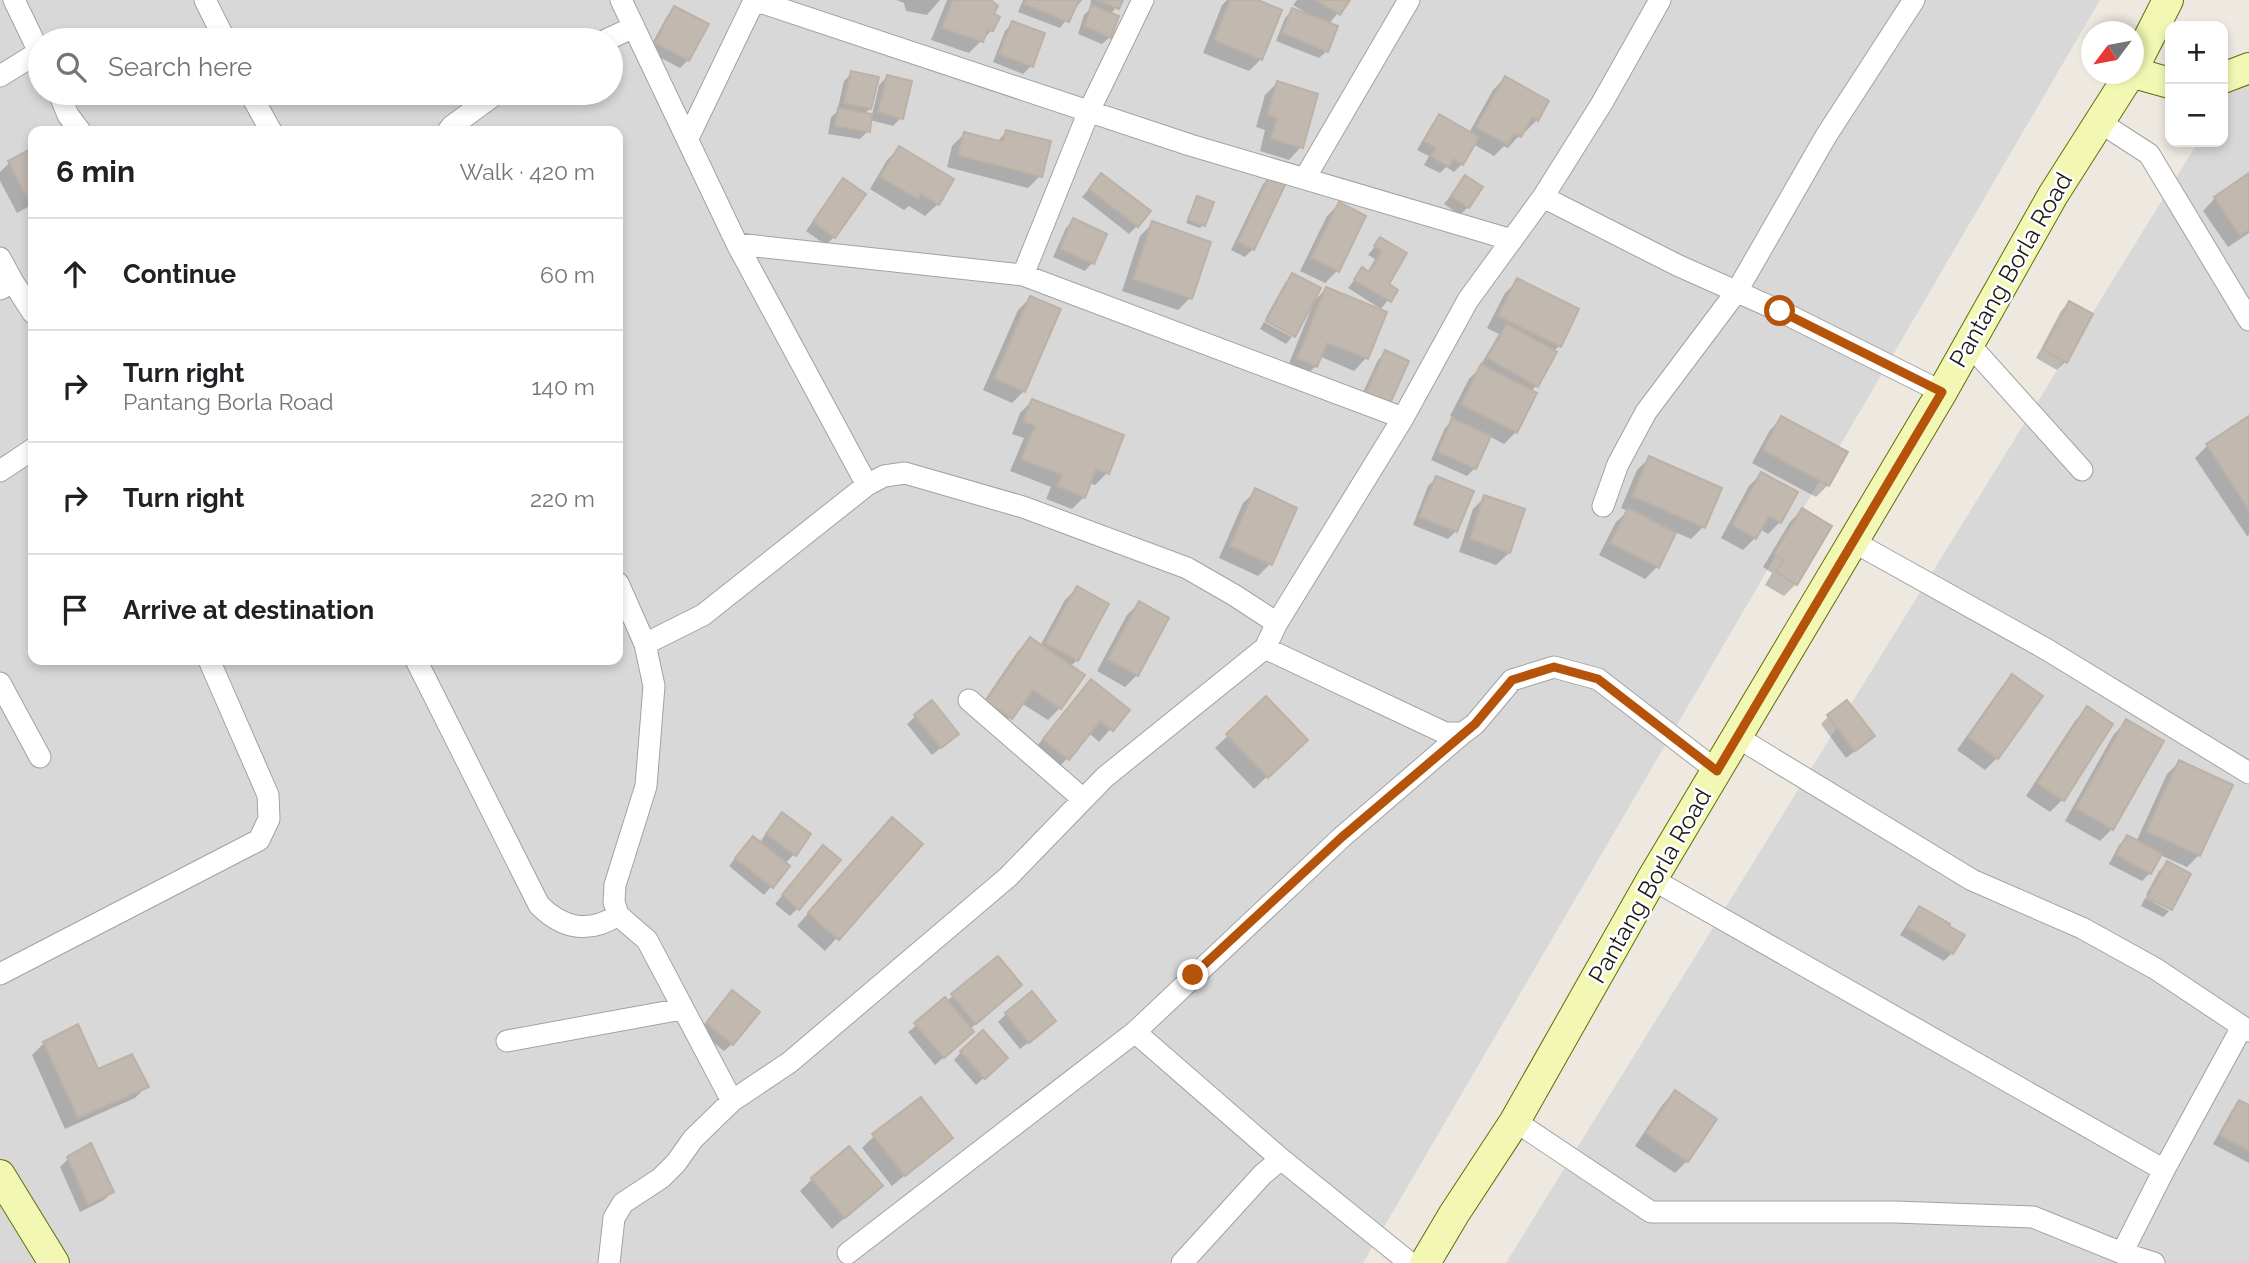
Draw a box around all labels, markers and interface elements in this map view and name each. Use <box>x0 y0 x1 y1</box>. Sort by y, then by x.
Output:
north arrow <box>2081 21 2144 84</box>
map controls <box>2165 21 2228 147</box>
button: + <box>2165 21 2228 84</box>
search box <box>28 28 623 105</box>
icon: search <box>52 48 90 86</box>
text: Search here <box>108 52 252 82</box>
button: − <box>2165 84 2228 147</box>
text: 6 min <box>56 154 135 189</box>
text: Walk · 420 m <box>459 158 595 185</box>
street label: Pantang Borla Road <box>1943 167 2078 372</box>
icon: ahead <box>56 255 94 293</box>
text: Continue <box>123 259 236 289</box>
text: 60 m <box>540 261 595 288</box>
route start <box>1764 295 1795 326</box>
text: Turn right <box>123 358 244 388</box>
icon: right <box>56 367 94 405</box>
text: 140 m <box>532 373 595 400</box>
text: Pantang Borla Road <box>123 388 334 415</box>
icon: right <box>56 479 94 517</box>
text: Turn right <box>123 483 244 513</box>
text: 220 m <box>530 485 595 512</box>
icon: arrive <box>56 591 94 629</box>
text: Arrive at destination <box>123 595 374 625</box>
street label: Pantang Borla Road <box>1582 783 1717 988</box>
route end <box>1177 959 1208 990</box>

